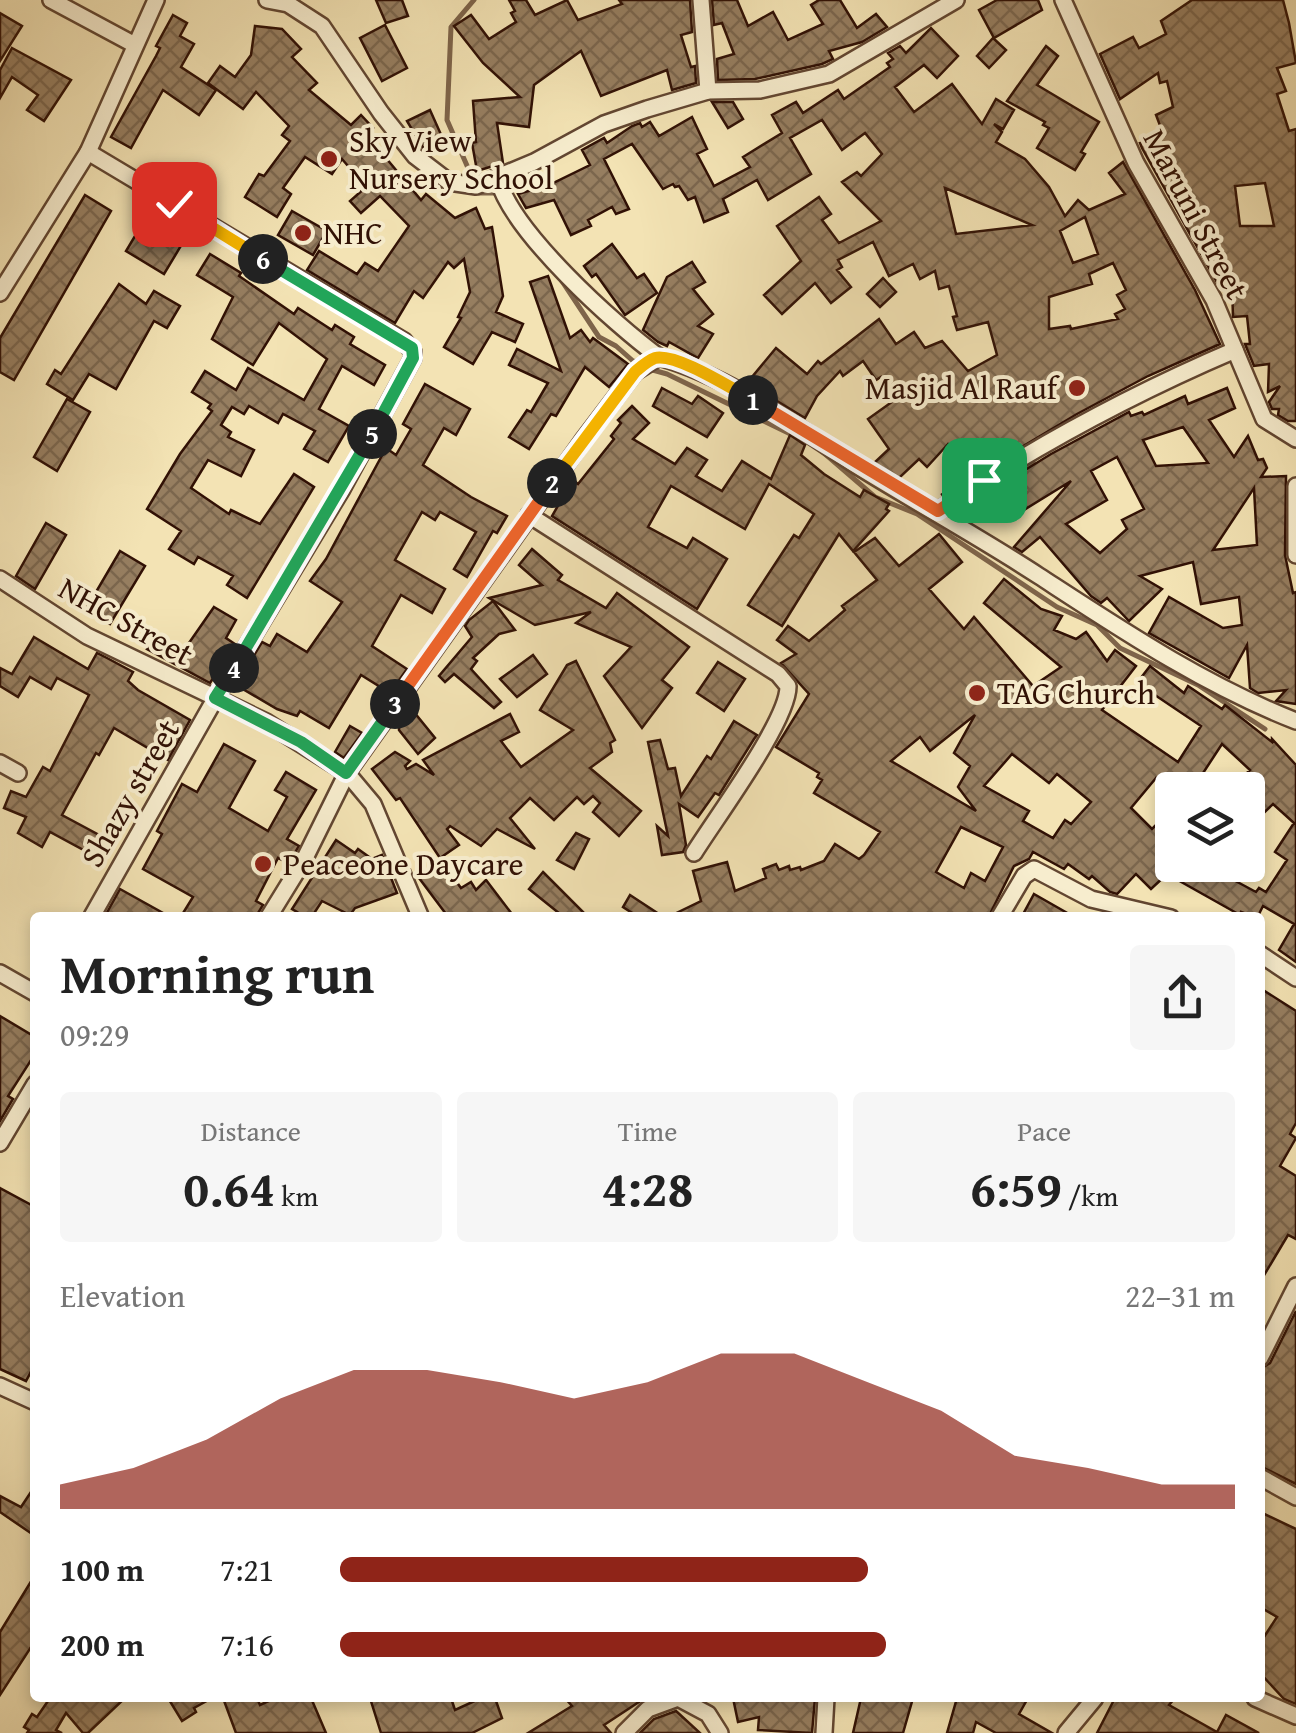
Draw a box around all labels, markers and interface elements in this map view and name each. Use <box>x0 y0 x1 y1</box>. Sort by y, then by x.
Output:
place label: Sky View Nursery School <box>349 117 553 201</box>
street label: Maruni Street <box>1132 120 1261 307</box>
marker: Sky View Nursery School <box>318 148 340 170</box>
pin <box>132 162 217 247</box>
icon: check <box>147 177 202 232</box>
place label: NHC <box>323 209 383 256</box>
marker: NHC <box>292 222 314 244</box>
pin: 6 <box>238 234 288 284</box>
text: 6 <box>256 238 270 279</box>
place label: Masjid Al Rauf <box>865 364 1061 411</box>
pin: 1 <box>728 375 778 425</box>
marker: Masjid Al Rauf <box>1066 377 1088 399</box>
text: 1 <box>746 379 760 420</box>
pin: 5 <box>347 409 397 459</box>
text: 5 <box>365 413 379 454</box>
pin <box>942 438 1027 523</box>
icon: arrive <box>957 453 1012 508</box>
pin: 2 <box>527 458 577 508</box>
text: 2 <box>545 462 559 503</box>
street label: NHC Street <box>50 564 202 677</box>
pin: 4 <box>209 643 259 693</box>
text: 4 <box>227 647 241 688</box>
place label: TAG Church <box>997 669 1155 716</box>
pin: 3 <box>370 679 420 729</box>
marker: TAG Church <box>966 682 988 704</box>
text: 3 <box>388 683 402 724</box>
street label: Shazy street <box>68 710 191 875</box>
map controls <box>1155 772 1265 882</box>
button: layers <box>1155 772 1265 882</box>
place label: Peaceone Daycare <box>283 840 523 887</box>
marker: Peaceone Daycare <box>252 853 274 875</box>
text: Morning run <box>60 933 374 1013</box>
button: share <box>1130 945 1235 1050</box>
text: 09:29 <box>60 1011 129 1058</box>
text: Distance <box>201 1110 301 1151</box>
text: Time <box>618 1110 677 1151</box>
text: Pace <box>1017 1110 1071 1151</box>
text: 0.64 <box>183 1151 275 1224</box>
text: 4:28 <box>602 1151 693 1224</box>
text: 6:59 <box>970 1151 1062 1224</box>
text: km <box>275 1175 318 1216</box>
text: /km <box>1062 1175 1118 1216</box>
text: Elevation <box>60 1272 185 1319</box>
text: 22–31 m <box>1125 1272 1235 1319</box>
text: 100 m <box>60 1546 144 1593</box>
text: 7:21 <box>220 1546 274 1593</box>
text: 200 m <box>60 1621 144 1668</box>
text: 7:16 <box>220 1621 274 1668</box>

